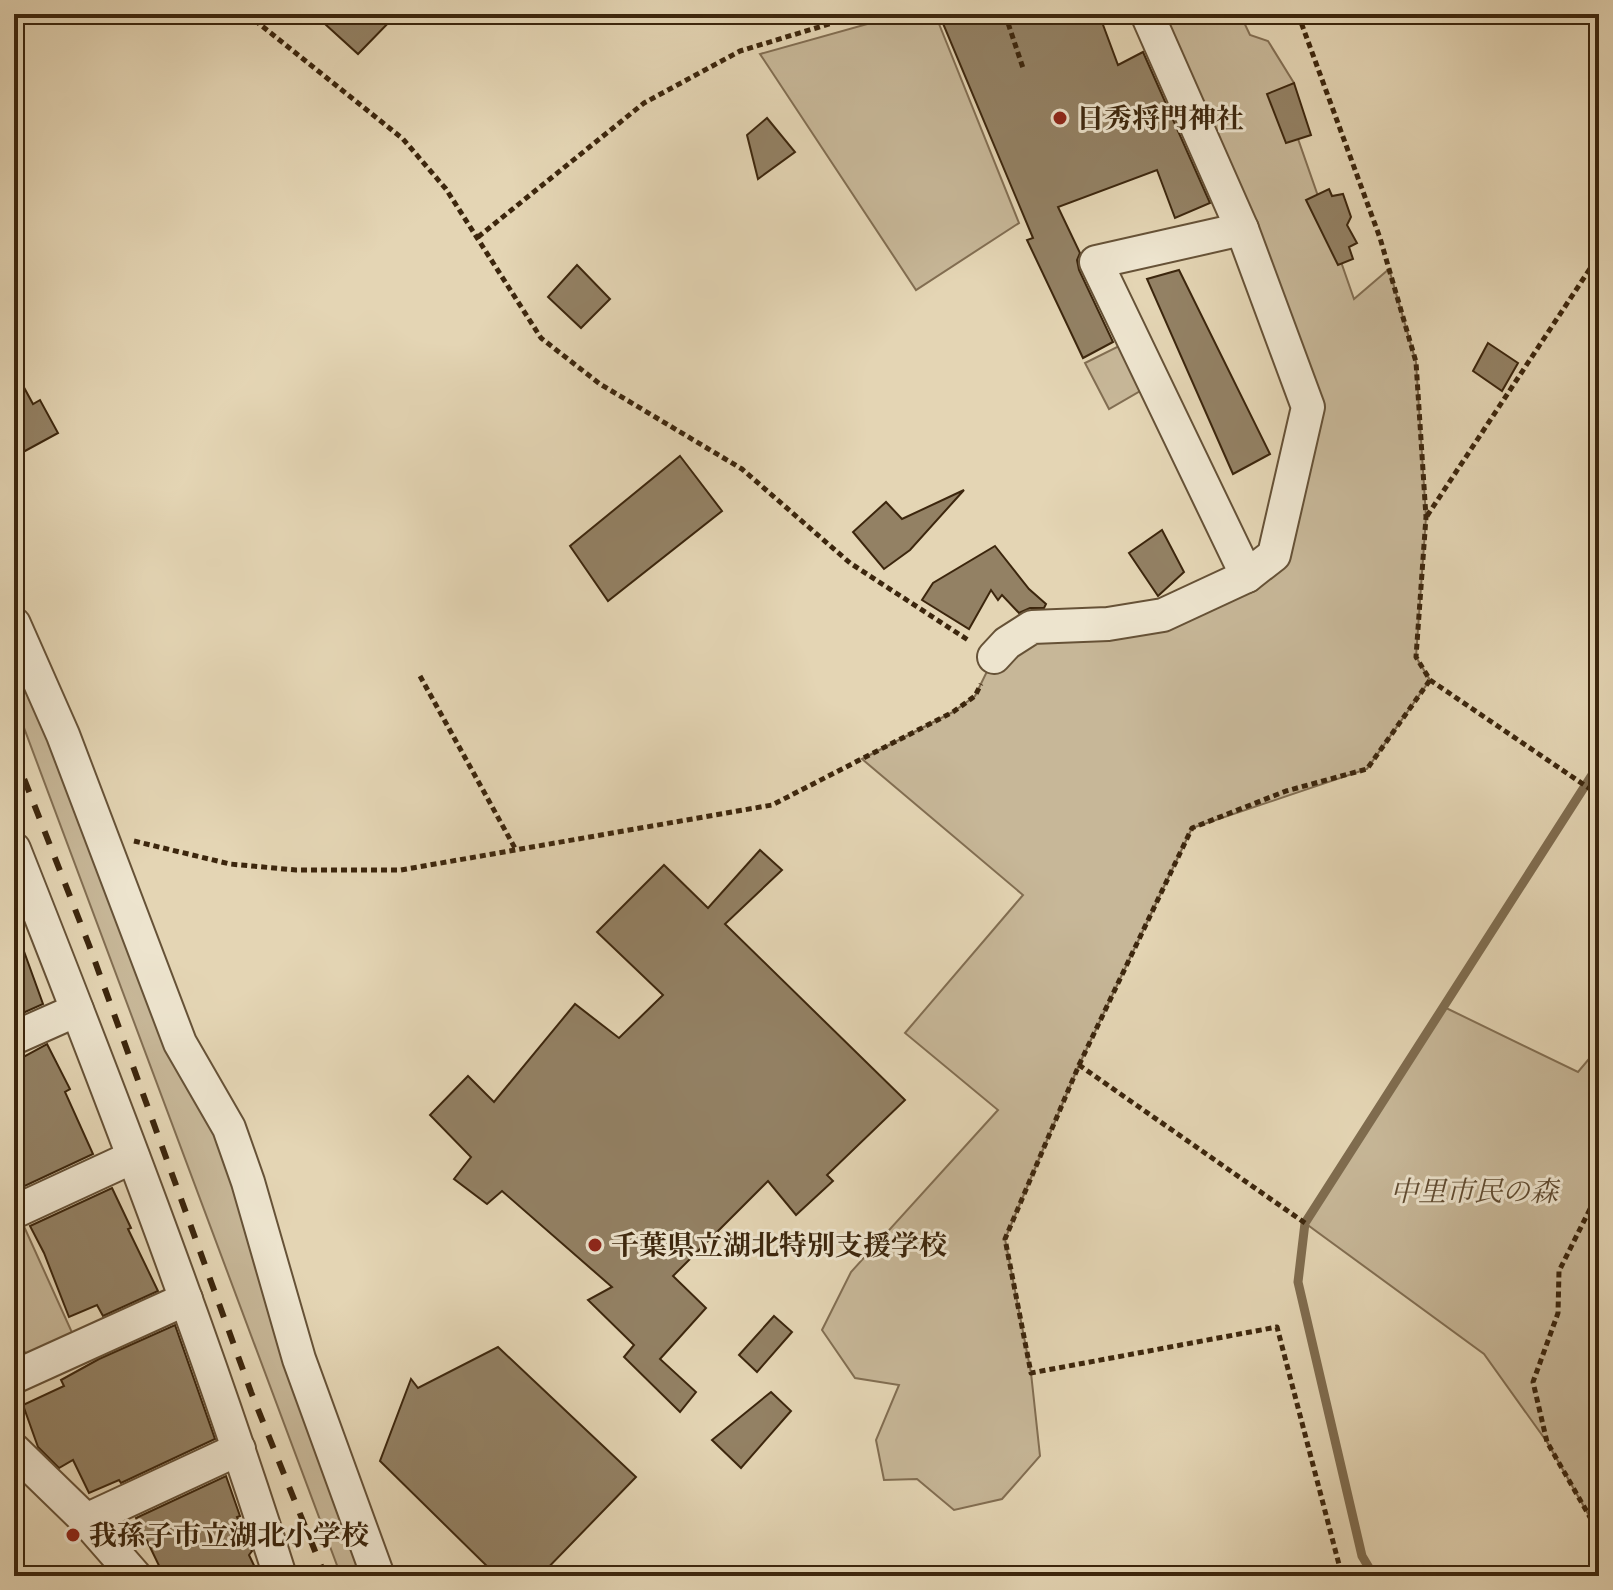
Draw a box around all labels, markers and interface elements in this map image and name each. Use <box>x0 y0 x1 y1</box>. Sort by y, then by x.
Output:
place label: 日秀将門神社 <box>1076 100 1244 138</box>
marker: 日秀将門神社 <box>1051 109 1069 127</box>
park label: 中里市民の森 <box>1390 1173 1561 1211</box>
place label: 千葉県立湖北特別支援学校 <box>611 1227 947 1265</box>
marker: 千葉県立湖北特別支援学校 <box>586 1236 604 1254</box>
place label: 我孫子市立湖北小学校 <box>89 1517 369 1555</box>
marker: 我孫子市立湖北小学校 <box>64 1526 82 1544</box>

